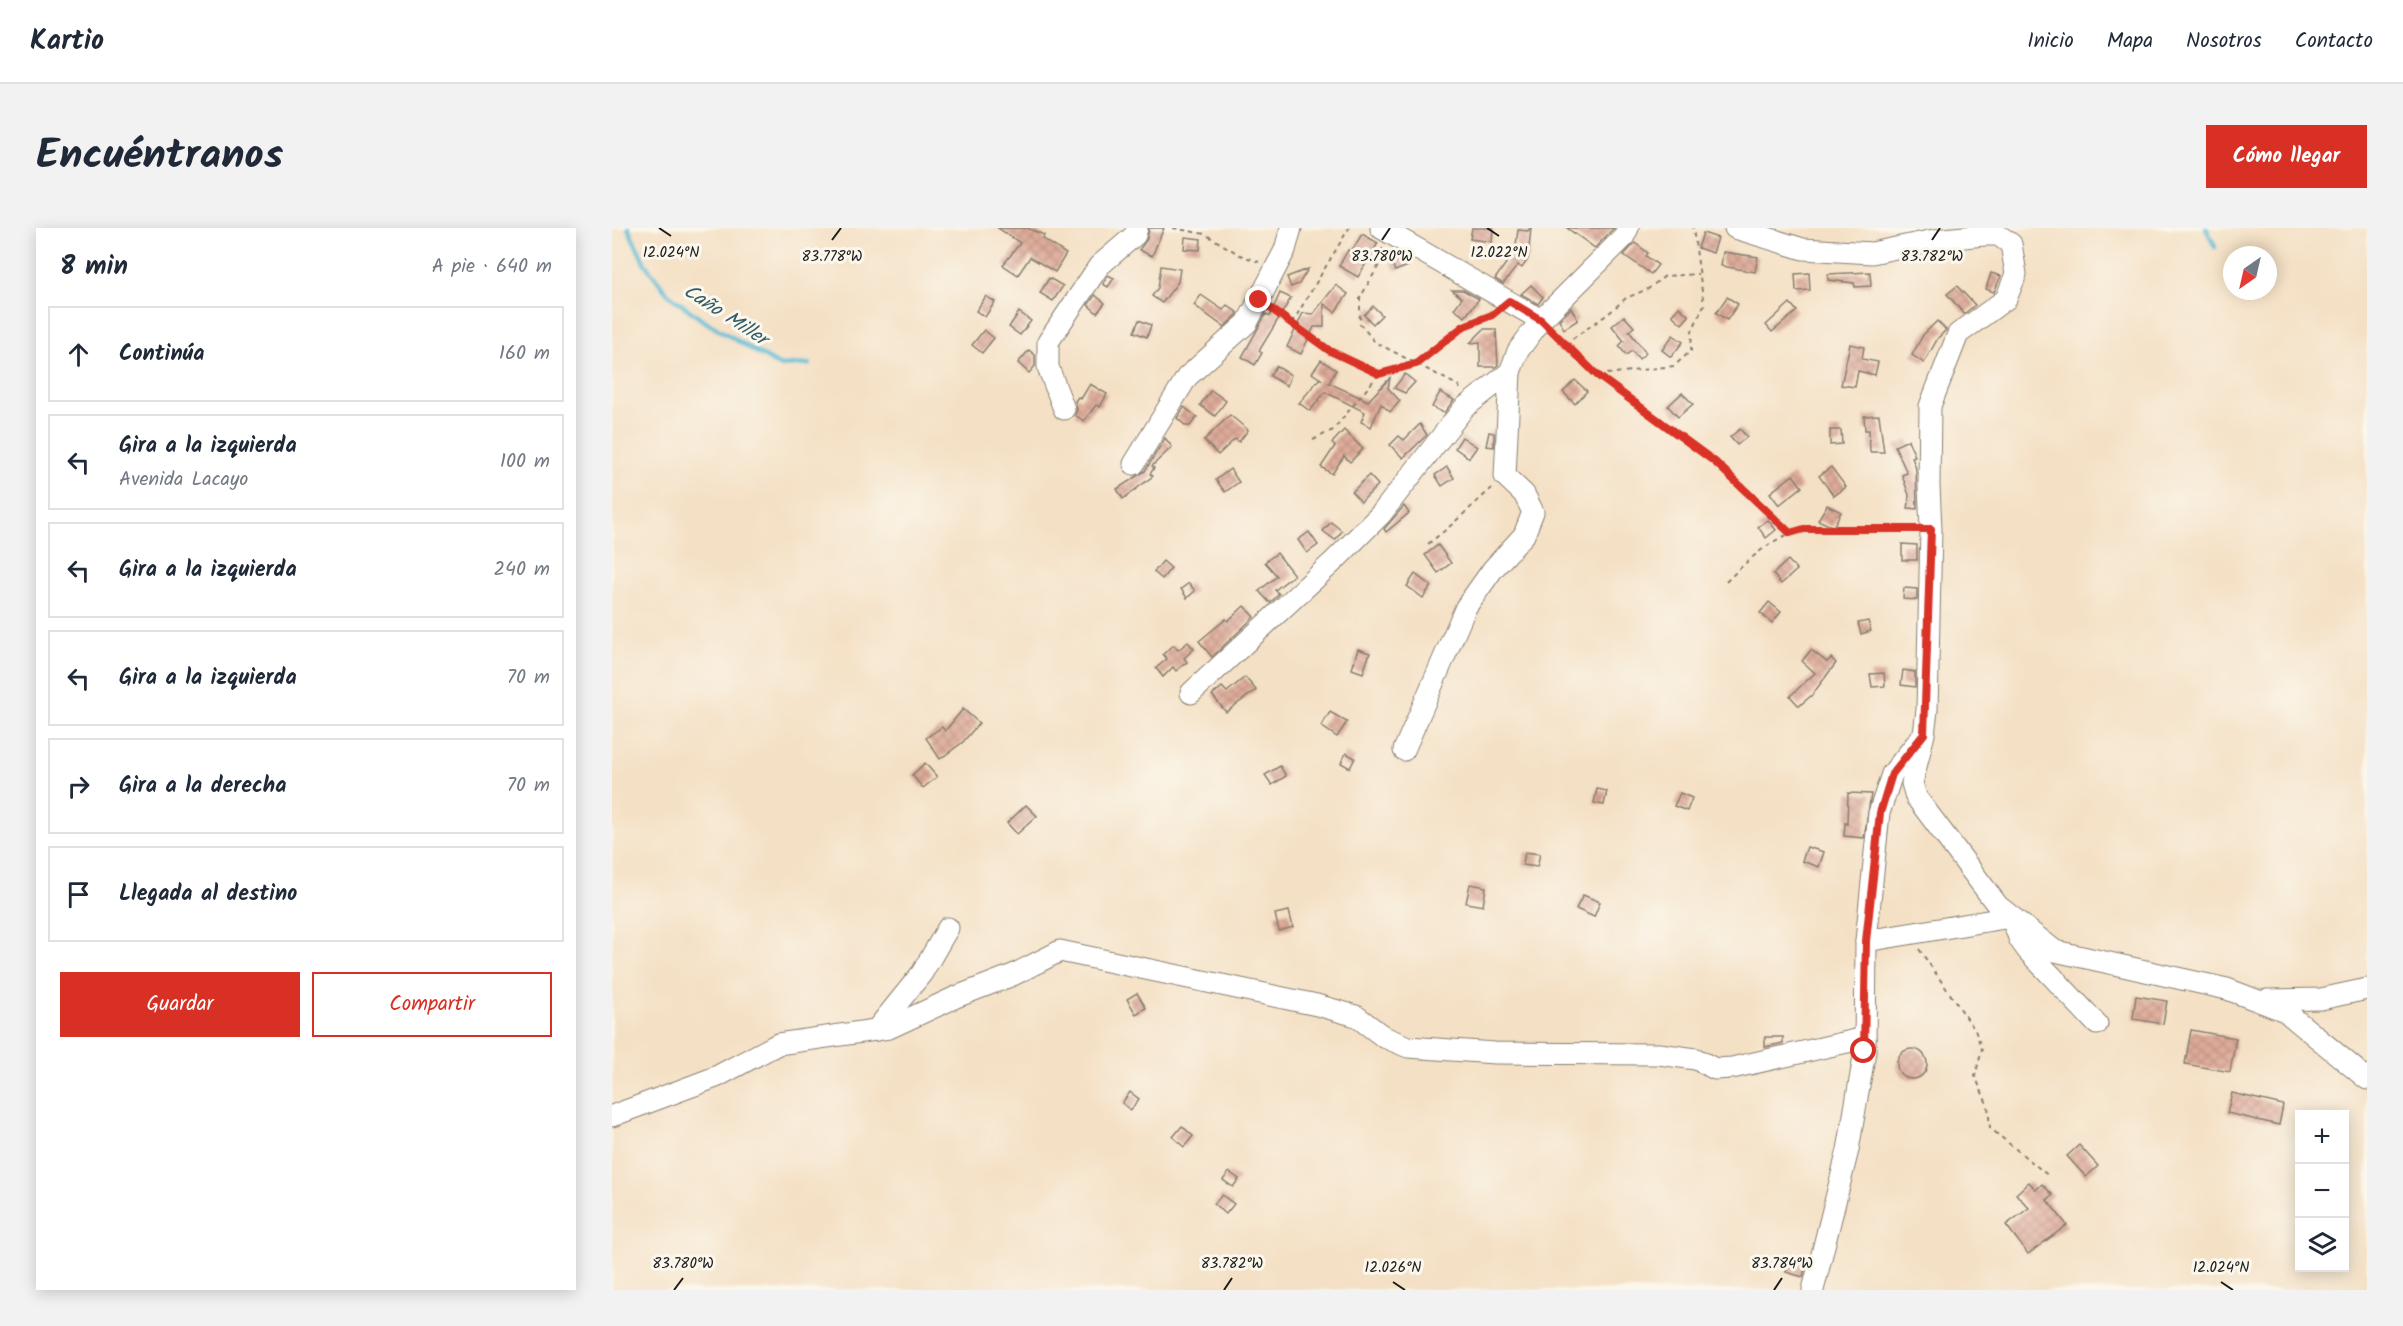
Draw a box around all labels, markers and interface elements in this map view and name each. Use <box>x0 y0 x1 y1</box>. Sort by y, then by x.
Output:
text: Kartio <box>30 19 104 64</box>
text: Inicio <box>2027 25 2074 58</box>
text: Mapa <box>2107 25 2153 58</box>
text: Nosotros <box>2186 25 2262 58</box>
text: Contacto <box>2295 25 2373 58</box>
text: Encuéntranos <box>36 123 283 190</box>
button: Cómo llegar <box>2206 125 2367 188</box>
text: 12.024°N <box>643 241 699 265</box>
text: 12.022°N <box>1470 241 1528 265</box>
text: 83.778°W <box>802 245 863 269</box>
text: 83.780°W <box>1351 245 1413 269</box>
text: 83.782°W <box>1901 245 1964 269</box>
text: 8 min <box>60 246 128 288</box>
north arrow <box>2223 246 2277 300</box>
text: A pie · 640 m <box>432 251 552 283</box>
water label: Caño Miller <box>676 276 777 357</box>
route end <box>1245 286 1271 312</box>
text: Continúa <box>119 337 204 372</box>
icon: ahead <box>62 338 95 371</box>
text: 160 m <box>499 338 550 370</box>
text: Gira a la izquierda <box>119 429 297 464</box>
icon: left <box>62 446 95 479</box>
text: 100 m <box>500 446 550 478</box>
text: Avenida Lacayo <box>119 464 248 496</box>
text: Gira a la izquierda <box>119 553 297 588</box>
icon: left <box>62 554 95 587</box>
text: 240 m <box>493 554 550 586</box>
text: Gira a la izquierda <box>119 661 297 696</box>
icon: left <box>62 662 95 695</box>
text: 70 m <box>507 662 550 694</box>
text: Gira a la derecha <box>119 769 286 804</box>
icon: right <box>62 770 95 803</box>
text: 70 m <box>507 770 550 802</box>
text: Llegada al destino <box>119 877 297 912</box>
icon: arrive <box>62 878 95 911</box>
button: Guardar <box>60 972 300 1037</box>
button: Compartir <box>312 972 552 1037</box>
route start <box>1850 1037 1876 1063</box>
map controls <box>2295 1110 2349 1272</box>
button: + <box>2295 1110 2349 1164</box>
button: − <box>2295 1164 2349 1218</box>
button: layers <box>2295 1218 2349 1272</box>
text: 83.780°W <box>652 1252 714 1276</box>
text: 83.782°W <box>1201 1252 1264 1276</box>
text: 83.784°W <box>1751 1252 1813 1276</box>
text: 12.026°N <box>1365 1256 1421 1280</box>
text: 12.024°N <box>2193 1256 2249 1280</box>

